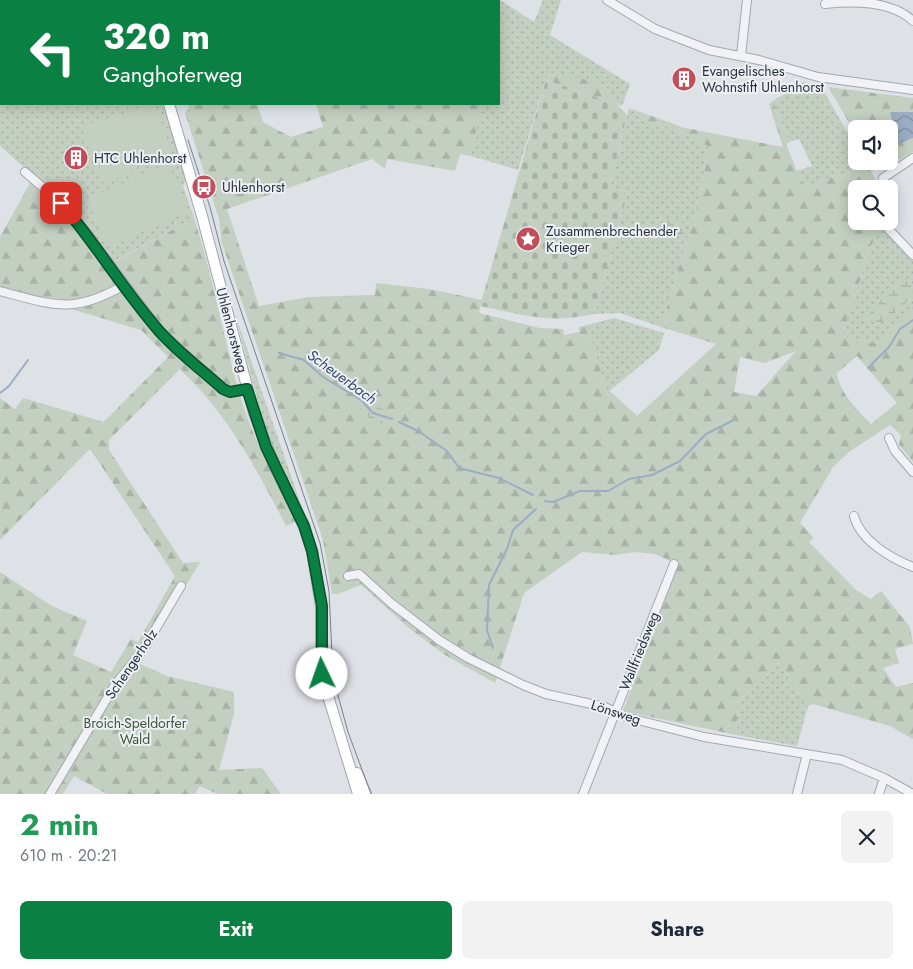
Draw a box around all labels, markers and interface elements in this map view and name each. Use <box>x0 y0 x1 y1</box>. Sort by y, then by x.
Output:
text: 320 m <box>103 12 210 62</box>
icon: left <box>20 20 85 85</box>
text: Ganghoferweg <box>103 58 243 90</box>
place label: Evangelisches Wohnstift Uhlenhorst <box>702 61 825 97</box>
building icon: Evangelisches Wohnstift Uhlenhorst <box>671 66 697 92</box>
map controls <box>848 120 898 230</box>
button: sound <box>848 120 898 170</box>
building icon: HTC Uhlenhorst <box>63 145 89 171</box>
place label: HTC Uhlenhorst <box>94 148 187 168</box>
bus stop icon: Uhlenhorst <box>191 174 217 200</box>
place label: Uhlenhorst <box>222 177 285 197</box>
button: search <box>848 180 898 230</box>
pin <box>40 182 82 224</box>
icon: arrive <box>47 189 75 217</box>
place label: Zusammenbrechender Krieger <box>546 221 678 257</box>
place icon: Zusammenbrechender Krieger <box>515 226 541 252</box>
street label: Uhlenhorstweg <box>211 285 253 375</box>
water label: Scheuerbach <box>303 344 381 410</box>
street label: Wallfriedsweg <box>614 609 664 693</box>
street label: Schengerholz <box>100 624 162 703</box>
position arrow <box>295 647 347 699</box>
street label: Lönsweg <box>588 695 644 729</box>
park label: Broich-Speldorfer Wald <box>83 713 187 749</box>
text: 2 min <box>20 803 99 846</box>
button: close <box>841 811 893 863</box>
text: 610 m · 20:21 <box>20 844 118 867</box>
button: Exit <box>20 901 452 959</box>
button: Share <box>462 901 893 959</box>

